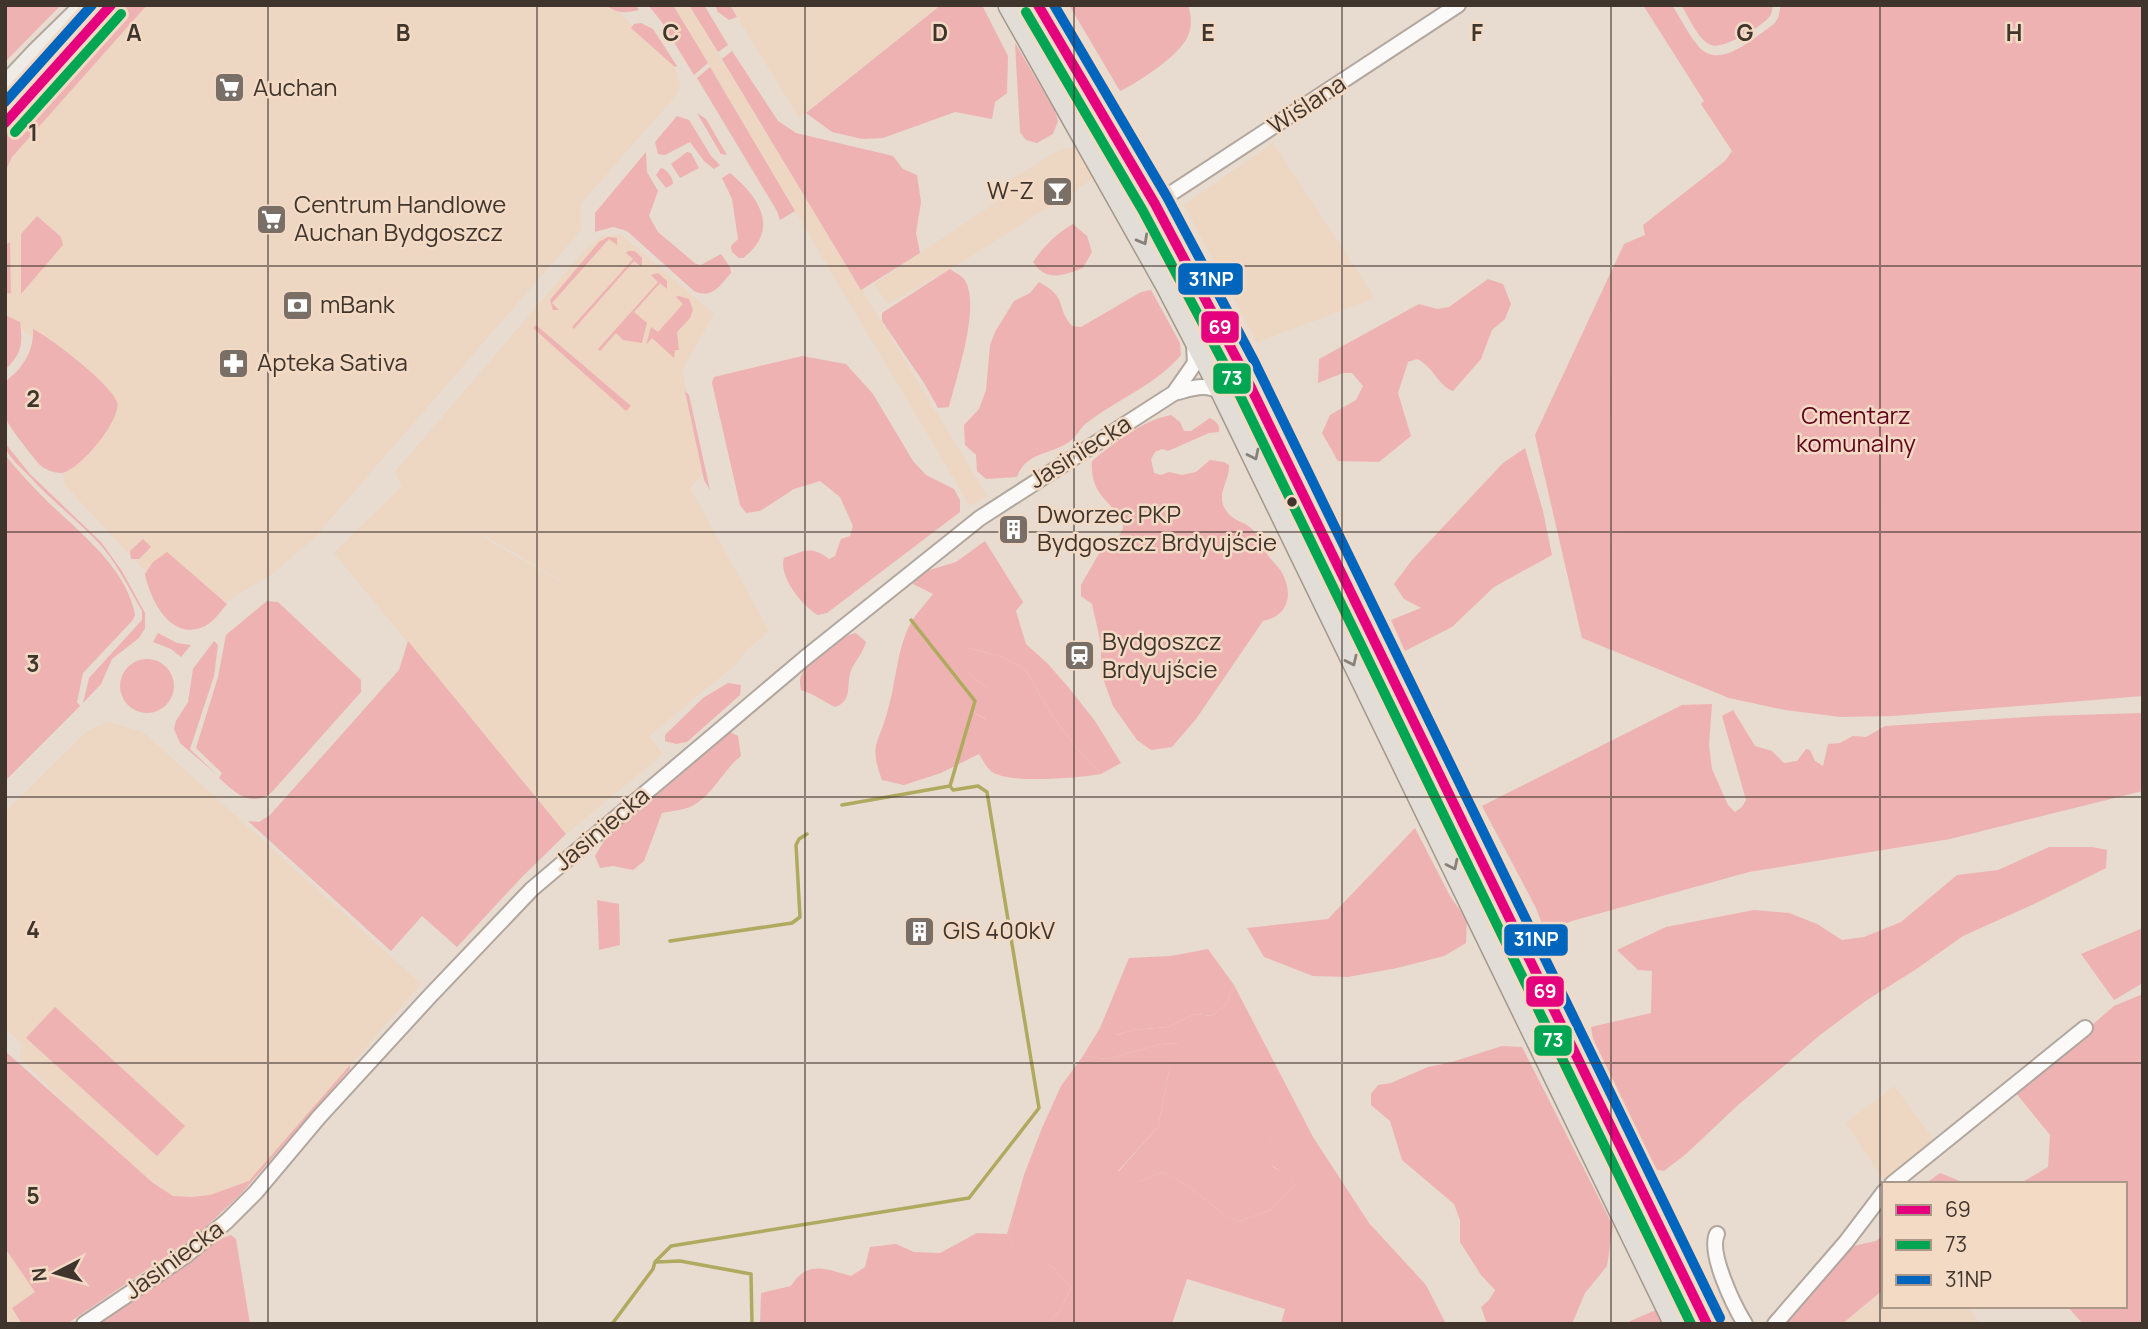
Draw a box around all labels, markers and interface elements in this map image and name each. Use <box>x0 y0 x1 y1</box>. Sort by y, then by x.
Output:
text: A <box>126 16 142 48</box>
text: B <box>396 16 410 48</box>
text: C <box>663 16 680 48</box>
text: D <box>932 16 948 48</box>
text: E <box>1201 16 1215 48</box>
text: F <box>1471 16 1483 48</box>
text: G <box>1737 16 1754 48</box>
text: H <box>2006 16 2022 48</box>
street label: Wiślana <box>1261 66 1352 141</box>
place label: Auchan <box>253 70 338 103</box>
supermarket icon: Auchan <box>213 71 247 105</box>
text: 1 <box>28 116 38 148</box>
place label: W-Z <box>987 173 1034 206</box>
bar icon: W-Z <box>1040 174 1074 208</box>
place label: Centrum Handlowe Auchan Bydgoszcz <box>294 187 506 248</box>
supermarket icon: Centrum Handlowe Auchan Bydgoszcz <box>254 202 288 236</box>
one-way arrow <box>1135 233 1148 245</box>
line badge: 31NP <box>1177 262 1244 296</box>
text: 31NP <box>1188 266 1234 292</box>
place label: mBank <box>320 287 396 320</box>
bank icon: mBank <box>280 288 314 322</box>
line badge: 69 <box>1200 310 1240 344</box>
text: 69 <box>1208 314 1232 340</box>
place label: Apteka Sativa <box>257 345 408 378</box>
pharmacy icon: Apteka Sativa <box>217 346 251 380</box>
line badge: 73 <box>1212 362 1252 395</box>
text: 73 <box>1221 365 1243 391</box>
text: 2 <box>26 382 40 414</box>
park label: Cmentarz komunalny <box>1796 398 1916 459</box>
street label: Jasiniecka <box>1022 406 1137 495</box>
one-way arrow <box>1246 448 1260 460</box>
unlabelled marker <box>1285 495 1299 509</box>
place label: Dworzec PKP Bydgoszcz Brdyujście <box>1037 497 1277 558</box>
building icon: Dworzec PKP Bydgoszcz Brdyujście <box>997 512 1031 546</box>
place label: Bydgoszcz Brdyujście <box>1102 624 1222 685</box>
station icon: Bydgoszcz Brdyujście <box>1062 639 1096 673</box>
text: 3 <box>26 647 40 679</box>
one-way arrow <box>1344 654 1358 666</box>
street label: Jasiniecka <box>546 778 656 877</box>
one-way arrow <box>1444 858 1458 870</box>
text: 4 <box>26 913 40 945</box>
place label: GIS 400kV <box>943 913 1055 946</box>
building icon: GIS 400kV <box>903 914 937 948</box>
line badge: 31NP <box>1503 923 1569 957</box>
text: 31NP <box>1513 926 1559 952</box>
line badge: 69 <box>1525 975 1565 1008</box>
text: 69 <box>1533 978 1557 1004</box>
line badge: 73 <box>1533 1024 1573 1057</box>
text: 73 <box>1542 1027 1564 1053</box>
text: 5 <box>26 1179 40 1211</box>
legend <box>1882 1182 2127 1308</box>
text: 69 <box>1945 1195 1971 1223</box>
street label: Jasiniecka <box>117 1212 229 1306</box>
text: 73 <box>1945 1230 1967 1258</box>
north arrow <box>21 1238 91 1308</box>
text: 31NP <box>1945 1265 1992 1293</box>
text: N <box>25 1267 53 1283</box>

